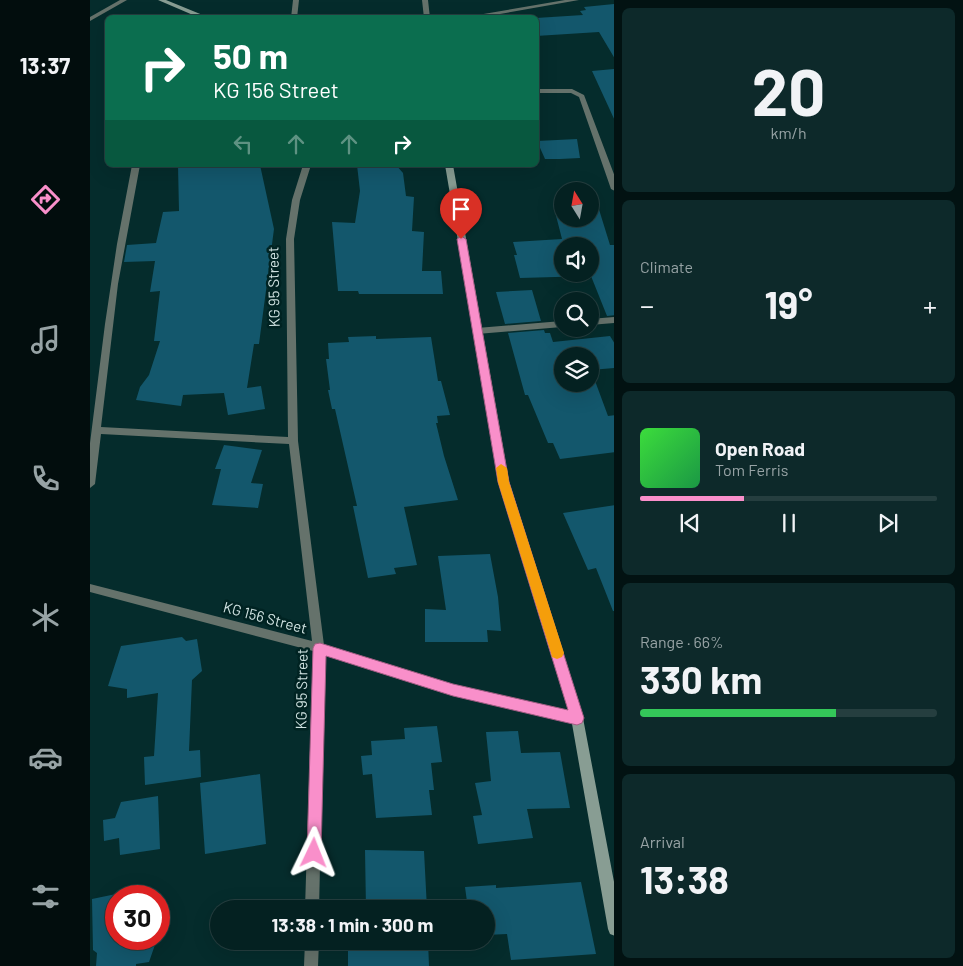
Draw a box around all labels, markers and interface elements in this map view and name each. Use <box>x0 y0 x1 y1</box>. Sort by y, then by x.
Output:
text: 50 m <box>213 34 288 76</box>
icon: right <box>130 35 195 100</box>
text: 20 <box>752 51 825 129</box>
text: 13:37 <box>20 52 70 78</box>
text: KG 156 Street <box>213 76 339 102</box>
text: km/h <box>770 123 807 142</box>
icon: left <box>229 130 257 158</box>
icon: ahead <box>282 130 310 158</box>
icon: ahead <box>335 130 363 158</box>
icon: right <box>388 130 416 158</box>
icon: directions <box>28 182 63 217</box>
north arrow <box>554 182 599 228</box>
map controls <box>554 182 599 392</box>
pin <box>440 188 482 239</box>
icon: arrive <box>447 195 475 223</box>
button: sound <box>554 237 599 282</box>
street label: KG 95 Street <box>263 247 283 327</box>
text: Climate <box>640 257 693 276</box>
text: 19° <box>765 281 812 327</box>
text: − <box>640 288 654 322</box>
text: + <box>923 288 937 322</box>
button: search <box>554 292 599 337</box>
icon: music <box>28 322 63 357</box>
button: layers <box>554 347 599 392</box>
text: Open Road <box>715 437 805 460</box>
text: Tom Ferris <box>715 460 789 479</box>
icon: phone <box>28 461 63 496</box>
icon: previous <box>676 509 704 537</box>
icon: pause <box>775 509 803 537</box>
icon: next <box>874 509 902 537</box>
street label: KG 156 Street <box>221 597 309 637</box>
icon: climate <box>28 600 63 635</box>
text: Range · 66% <box>640 632 724 651</box>
street label: KG 95 Street <box>291 649 311 729</box>
text: 330 km <box>640 656 762 702</box>
icon: car <box>28 740 63 775</box>
position arrow <box>287 826 339 878</box>
text: Arrival <box>640 832 685 851</box>
text: 13:38 <box>640 856 729 902</box>
icon: filters <box>28 879 63 914</box>
speed limit sign: 30 <box>105 885 170 950</box>
text: 13:38 · 1 min · 300 m <box>272 913 433 936</box>

